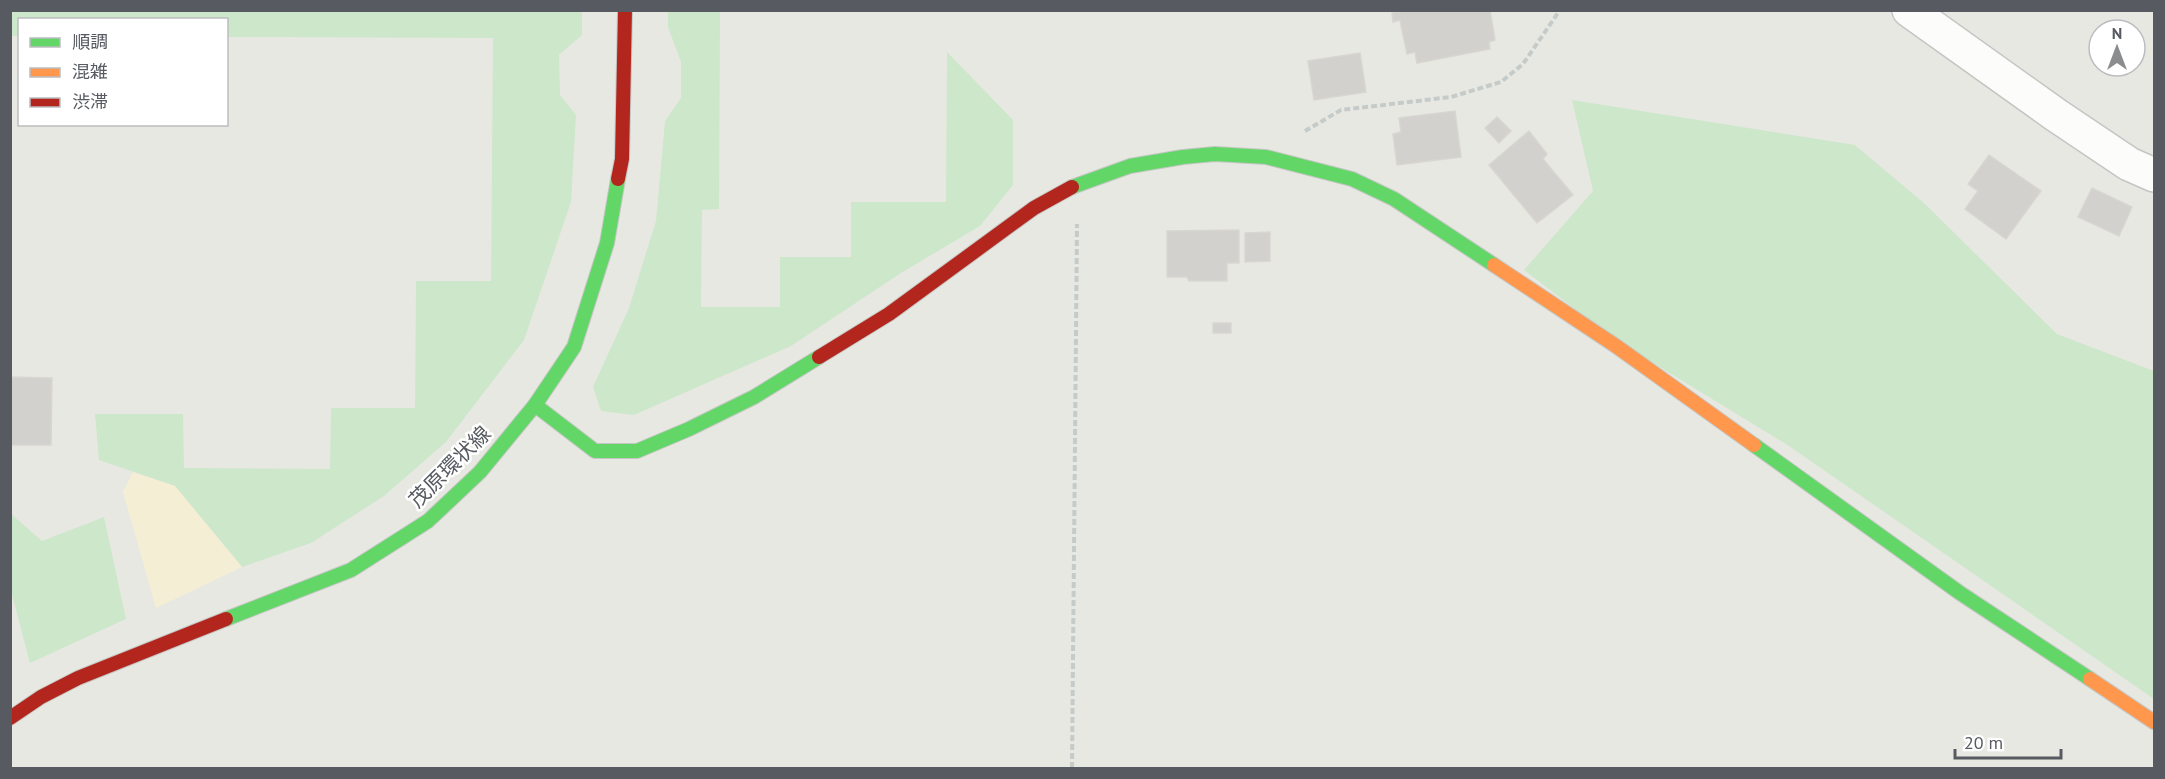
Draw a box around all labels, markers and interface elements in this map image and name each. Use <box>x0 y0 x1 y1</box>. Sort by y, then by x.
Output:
legend <box>18 18 228 126</box>
north arrow <box>2087 18 2147 78</box>
text: N <box>2112 23 2122 43</box>
text: 順調 <box>72 30 108 53</box>
text: 混雑 <box>72 60 108 83</box>
text: 渋滞 <box>72 90 108 113</box>
street label: 茂原環状線 <box>403 420 496 513</box>
scale bar <box>1955 722 2062 760</box>
text: 20 m <box>1964 731 2003 754</box>

